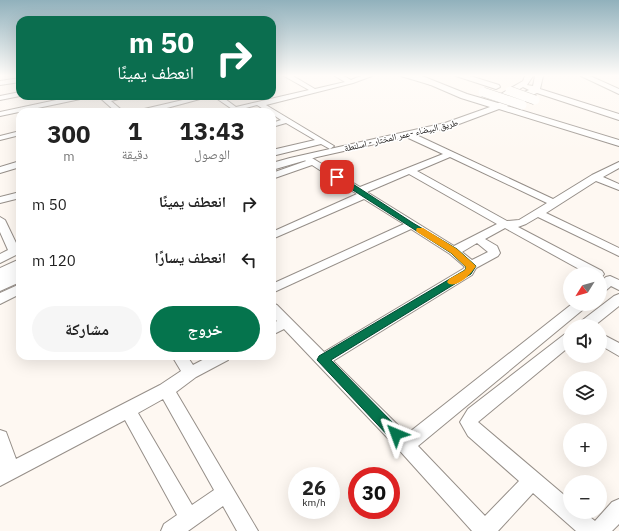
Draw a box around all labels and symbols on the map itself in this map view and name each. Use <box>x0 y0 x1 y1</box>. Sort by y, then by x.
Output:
street label: طريق البيضاء -عمر المختار - اسلنطة <box>343 117 459 154</box>
pin <box>320 160 354 194</box>
north arrow <box>563 267 607 311</box>
position arrow <box>375 413 417 455</box>
speed limit sign: 30 <box>348 467 400 519</box>

